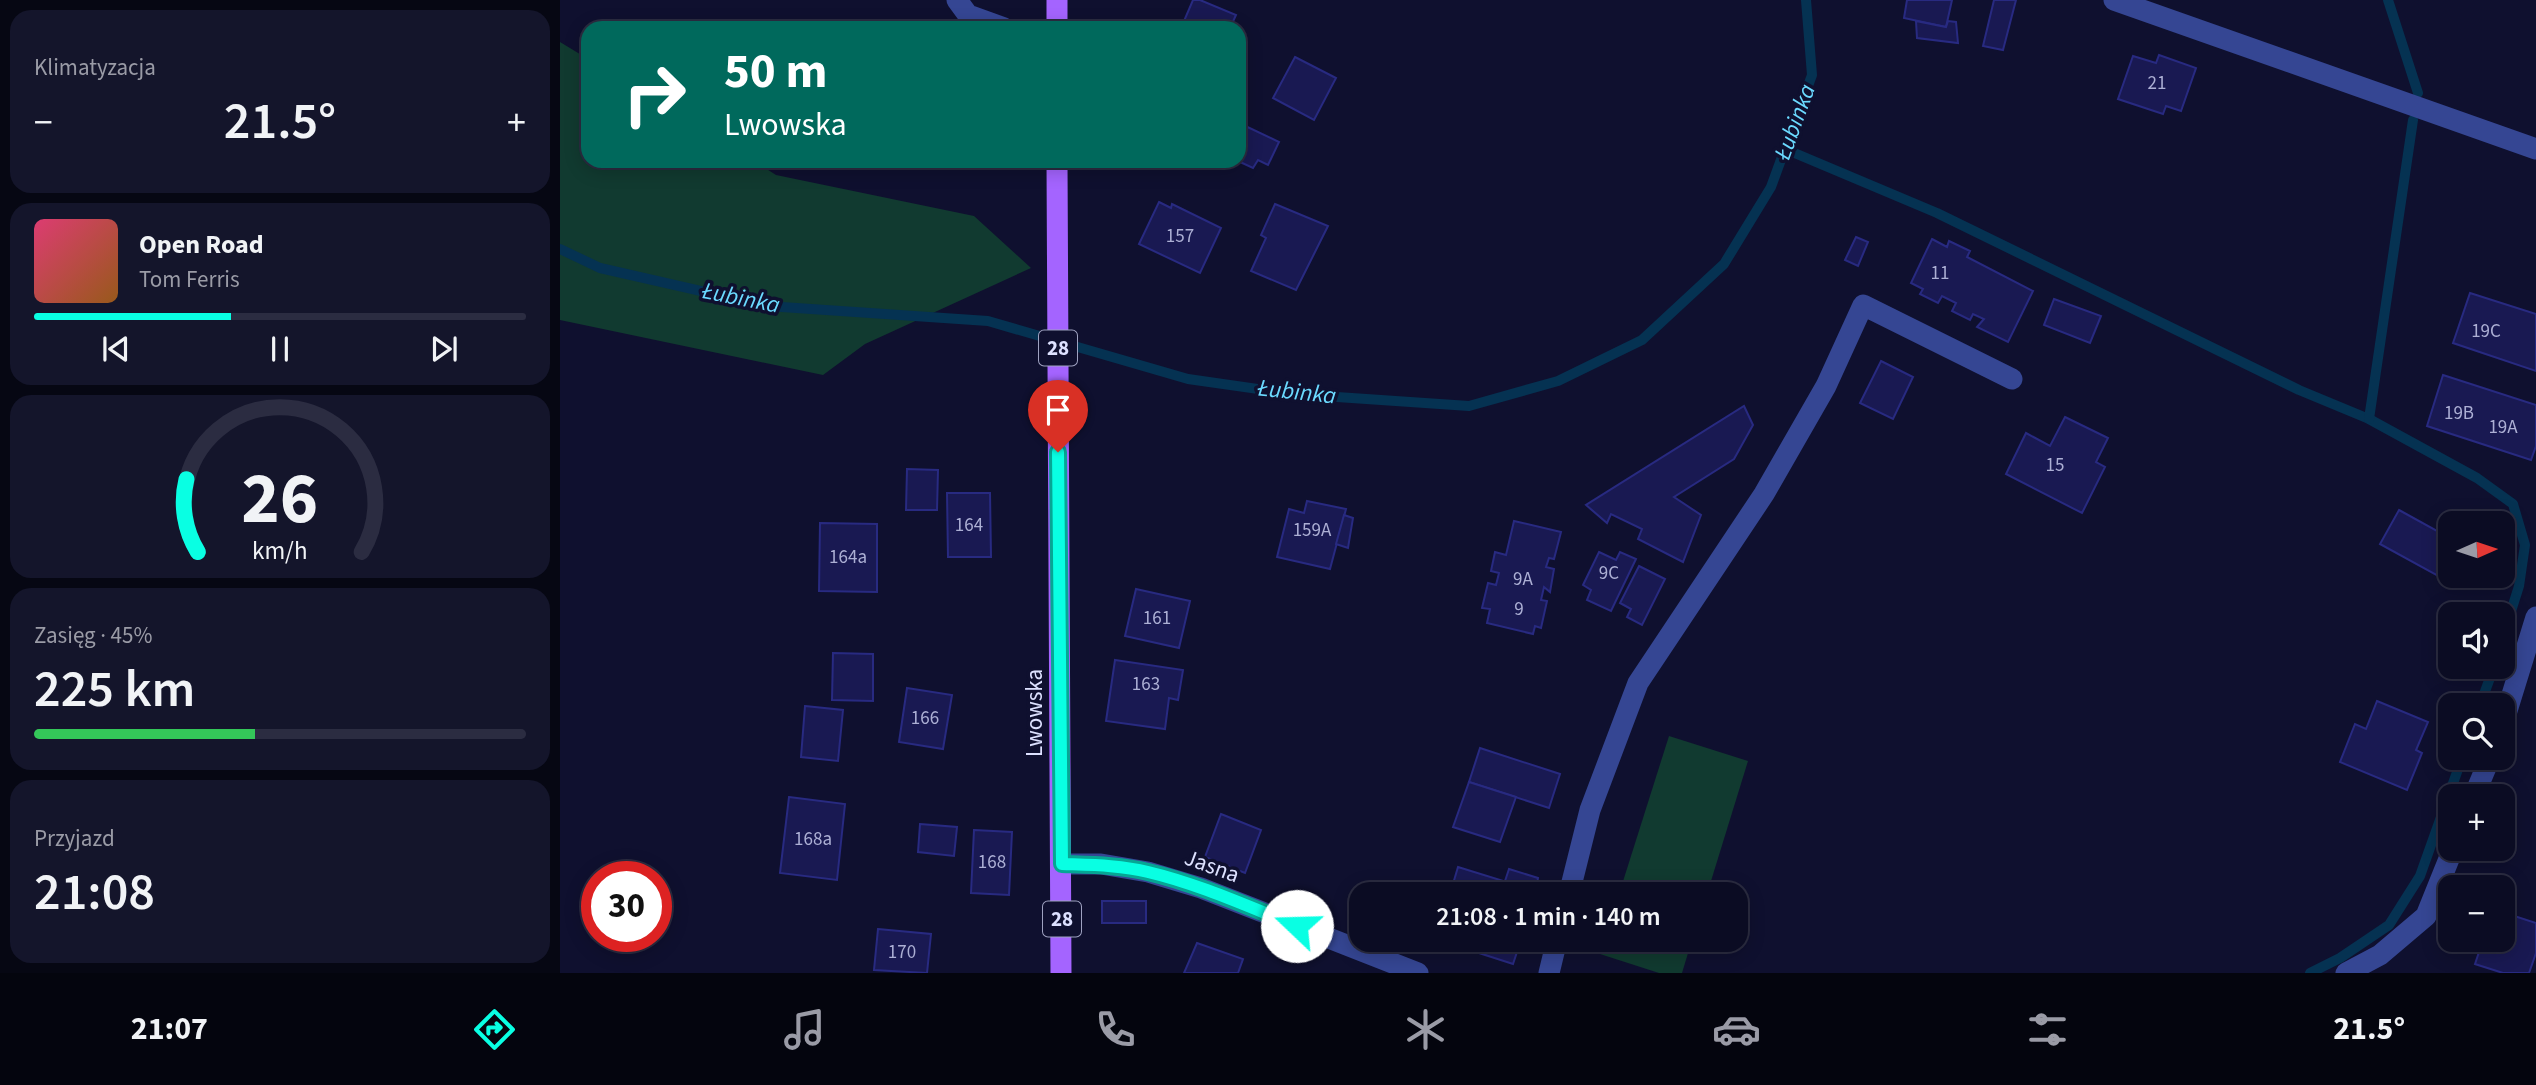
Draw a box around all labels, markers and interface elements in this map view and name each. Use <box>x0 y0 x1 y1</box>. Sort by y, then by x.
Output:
text: 50 m <box>724 37 828 107</box>
icon: right <box>609 49 700 140</box>
text: Klimatyzacja <box>34 51 156 84</box>
house number: 21 <box>2148 70 2166 97</box>
water label: Łubinka <box>1765 79 1825 166</box>
text: 21.5° <box>224 85 336 159</box>
text: − <box>34 96 53 150</box>
text: + <box>507 96 526 150</box>
text: Lwowska <box>724 102 847 148</box>
house number: 157 <box>1166 223 1194 250</box>
text: Open Road <box>139 226 264 263</box>
house number: 11 <box>1931 260 1949 287</box>
text: Tom Ferris <box>139 263 240 296</box>
water label: Łubinka <box>698 273 783 323</box>
house number: 19C <box>2471 318 2501 345</box>
icon: previous <box>97 330 135 368</box>
icon: pause <box>261 330 299 368</box>
icon: next <box>425 330 463 368</box>
road number: 28 <box>1039 330 1077 366</box>
water label: Łubinka <box>1255 370 1338 414</box>
pin <box>1028 380 1088 452</box>
icon: arrive <box>1039 391 1077 429</box>
house number: 19B <box>2444 400 2474 427</box>
house number: 19A <box>2488 414 2518 441</box>
text: 26 <box>242 448 318 552</box>
house number: 15 <box>2046 452 2064 479</box>
north arrow <box>2438 511 2515 588</box>
map controls <box>2438 511 2515 952</box>
house number: 164 <box>955 512 983 539</box>
house number: 159A <box>1293 517 1332 544</box>
text: km/h <box>252 533 308 569</box>
house number: 164a <box>829 544 867 571</box>
house number: 9C <box>1599 560 1619 587</box>
house number: 9A <box>1513 566 1534 593</box>
house number: 9 <box>1514 596 1524 623</box>
button: sound <box>2438 602 2515 679</box>
house number: 161 <box>1143 605 1171 632</box>
text: Zasięg · 45% <box>34 619 152 652</box>
text: 225 km <box>34 653 195 727</box>
street label: Lwowska <box>1018 669 1051 757</box>
house number: 163 <box>1132 671 1160 698</box>
button: search <box>2438 693 2515 770</box>
house number: 166 <box>911 705 939 732</box>
button: + <box>2438 784 2515 861</box>
text: Przyjazd <box>34 822 115 855</box>
house number: 168a <box>794 826 832 853</box>
street label: Jasna <box>1180 841 1244 891</box>
house number: 168 <box>978 849 1006 876</box>
text: 21:08 <box>34 856 155 930</box>
speed limit sign: 30 <box>581 861 672 952</box>
button: − <box>2438 875 2515 952</box>
position arrow <box>1260 889 1334 963</box>
text: 21:08 · 1 min · 140 m <box>1436 898 1661 935</box>
road number: 28 <box>1043 902 1081 936</box>
house number: 170 <box>888 939 916 966</box>
icon: directions <box>470 1005 519 1054</box>
icon: music <box>780 1005 829 1054</box>
icon: phone <box>1091 1005 1140 1054</box>
icon: climate <box>1401 1005 1450 1054</box>
icon: car <box>1712 1005 1761 1054</box>
icon: filters <box>2023 1005 2072 1054</box>
text: 21:07 <box>131 1006 208 1052</box>
text: 21.5° <box>2333 1006 2405 1052</box>

